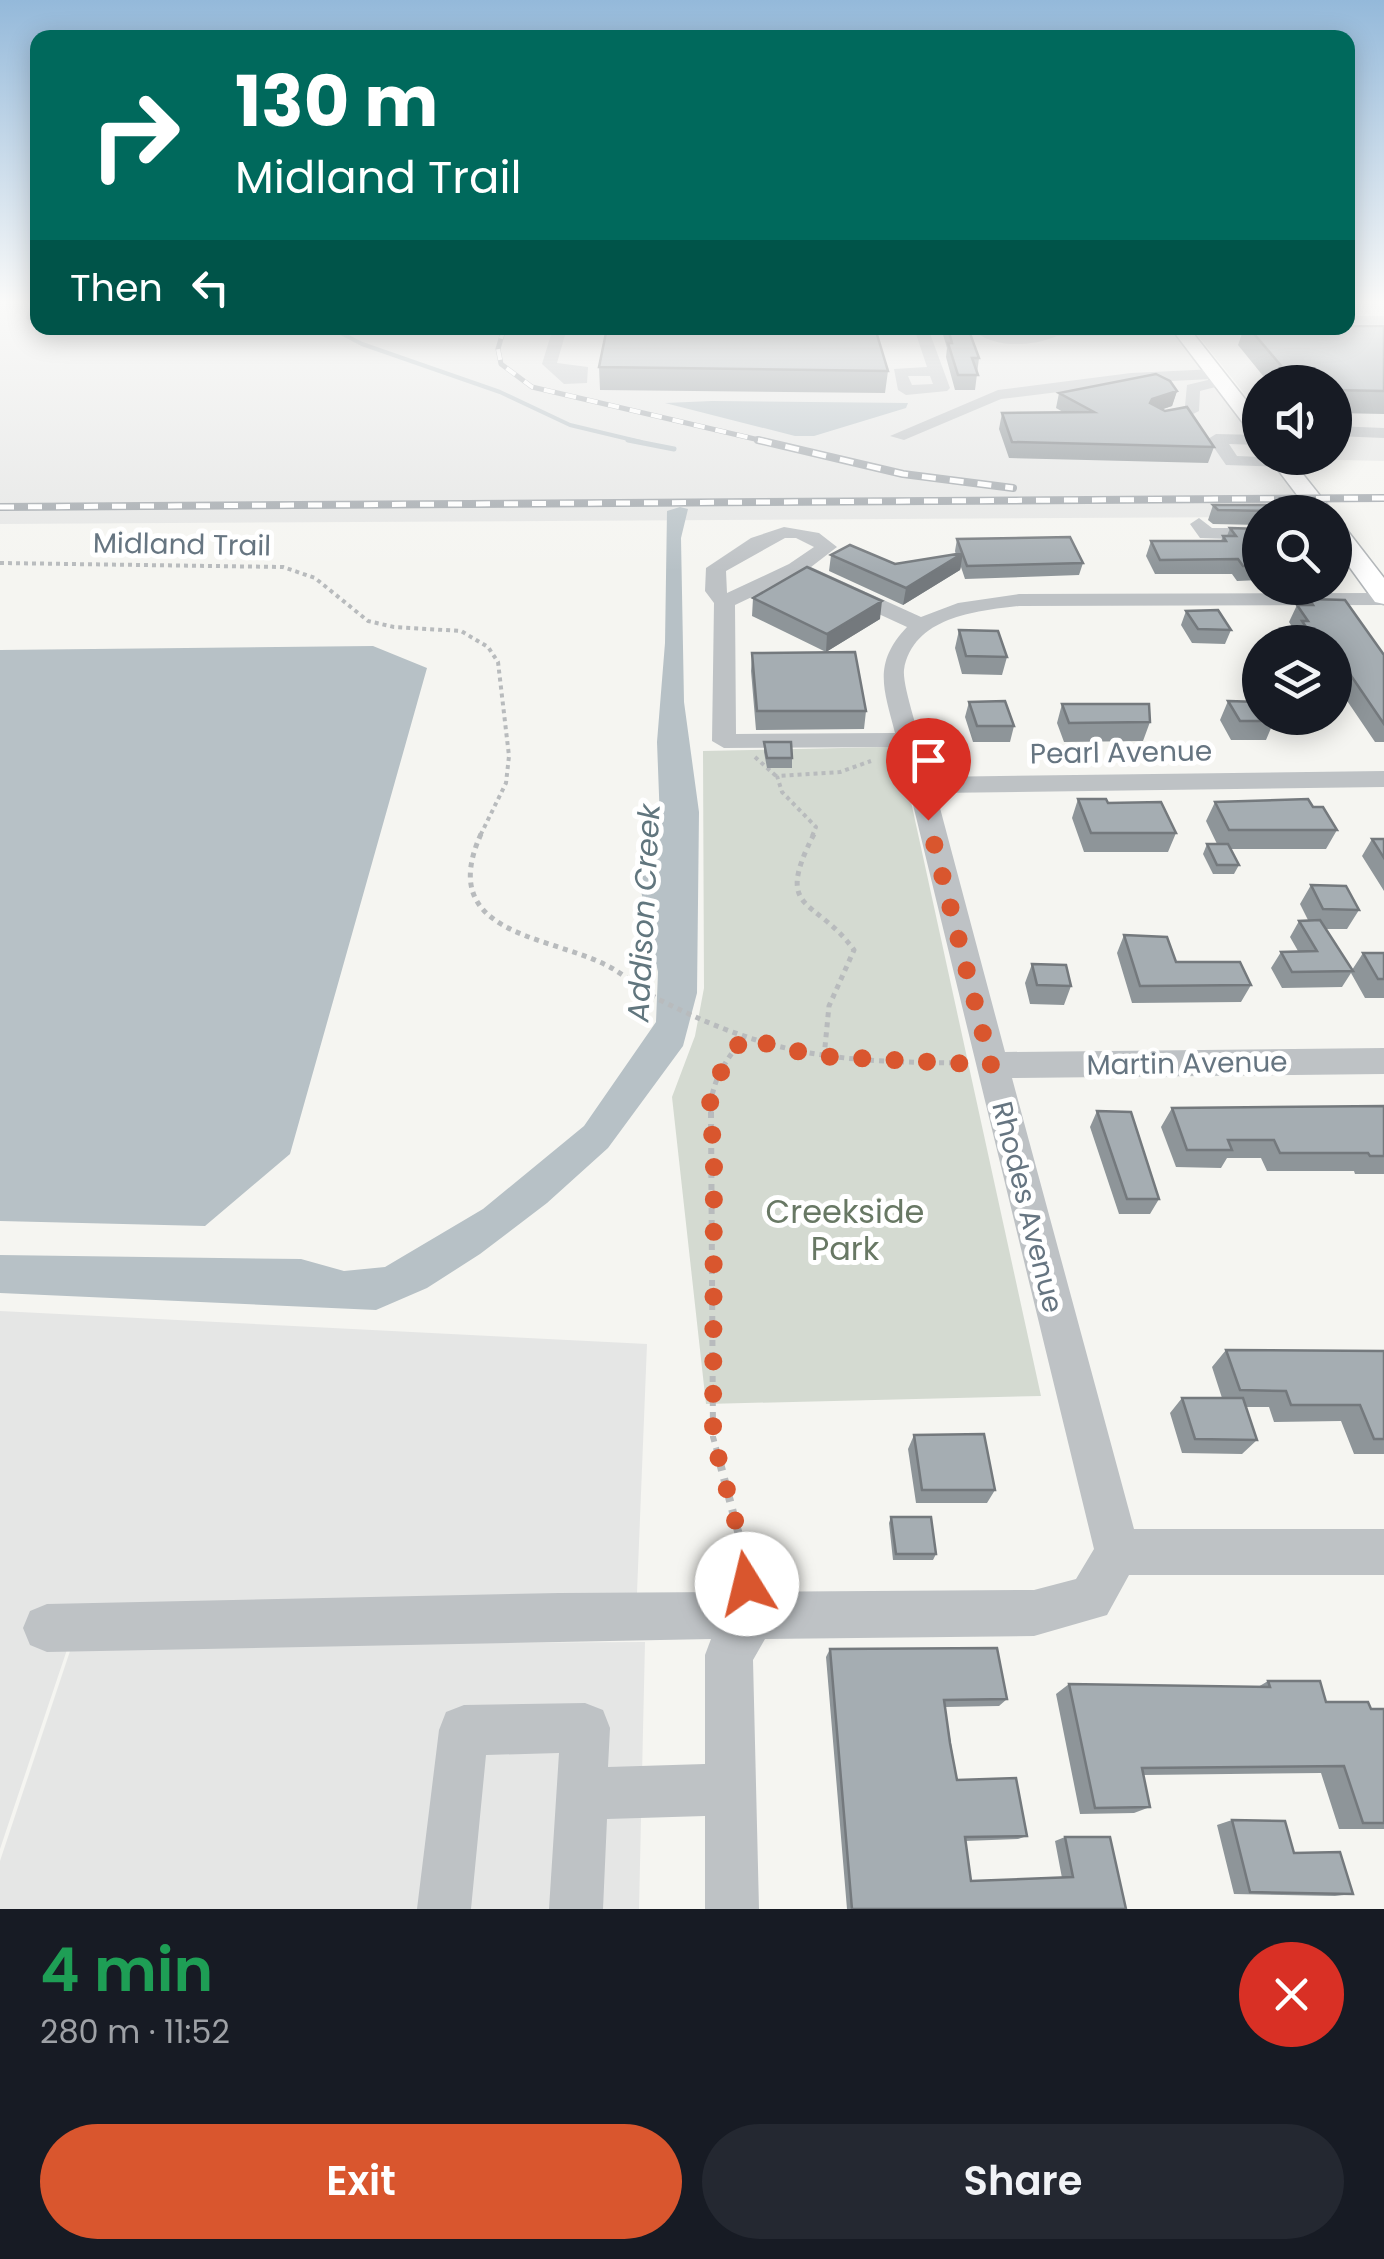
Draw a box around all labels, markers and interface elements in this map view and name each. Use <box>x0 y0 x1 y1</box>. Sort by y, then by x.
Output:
text: 130 m <box>235 52 438 151</box>
icon: right <box>70 70 200 200</box>
text: Midland Trail <box>235 146 522 209</box>
icon: left <box>183 260 238 315</box>
text: Then <box>70 261 163 314</box>
map controls <box>1242 365 1352 735</box>
button: sound <box>1242 365 1352 475</box>
button: search <box>1242 495 1352 605</box>
street label: Midland Trail <box>92 523 272 566</box>
button: layers <box>1242 625 1352 735</box>
pin <box>886 718 971 821</box>
street label: Pearl Avenue <box>1029 731 1213 774</box>
icon: arrive <box>901 733 956 788</box>
water label: Addison Creek <box>616 801 671 1024</box>
street label: Martin Avenue <box>1086 1042 1288 1085</box>
street label: Rhodes Avenue <box>982 1097 1073 1317</box>
park label: Creekside Park <box>766 1189 924 1271</box>
position arrow <box>695 1532 799 1636</box>
text: 4 min <box>40 1928 213 2012</box>
button: close <box>1239 1942 1344 2047</box>
text: 280 m · 11:52 <box>40 2009 230 2054</box>
button: Exit <box>40 2124 682 2239</box>
button: Share <box>702 2124 1344 2239</box>

